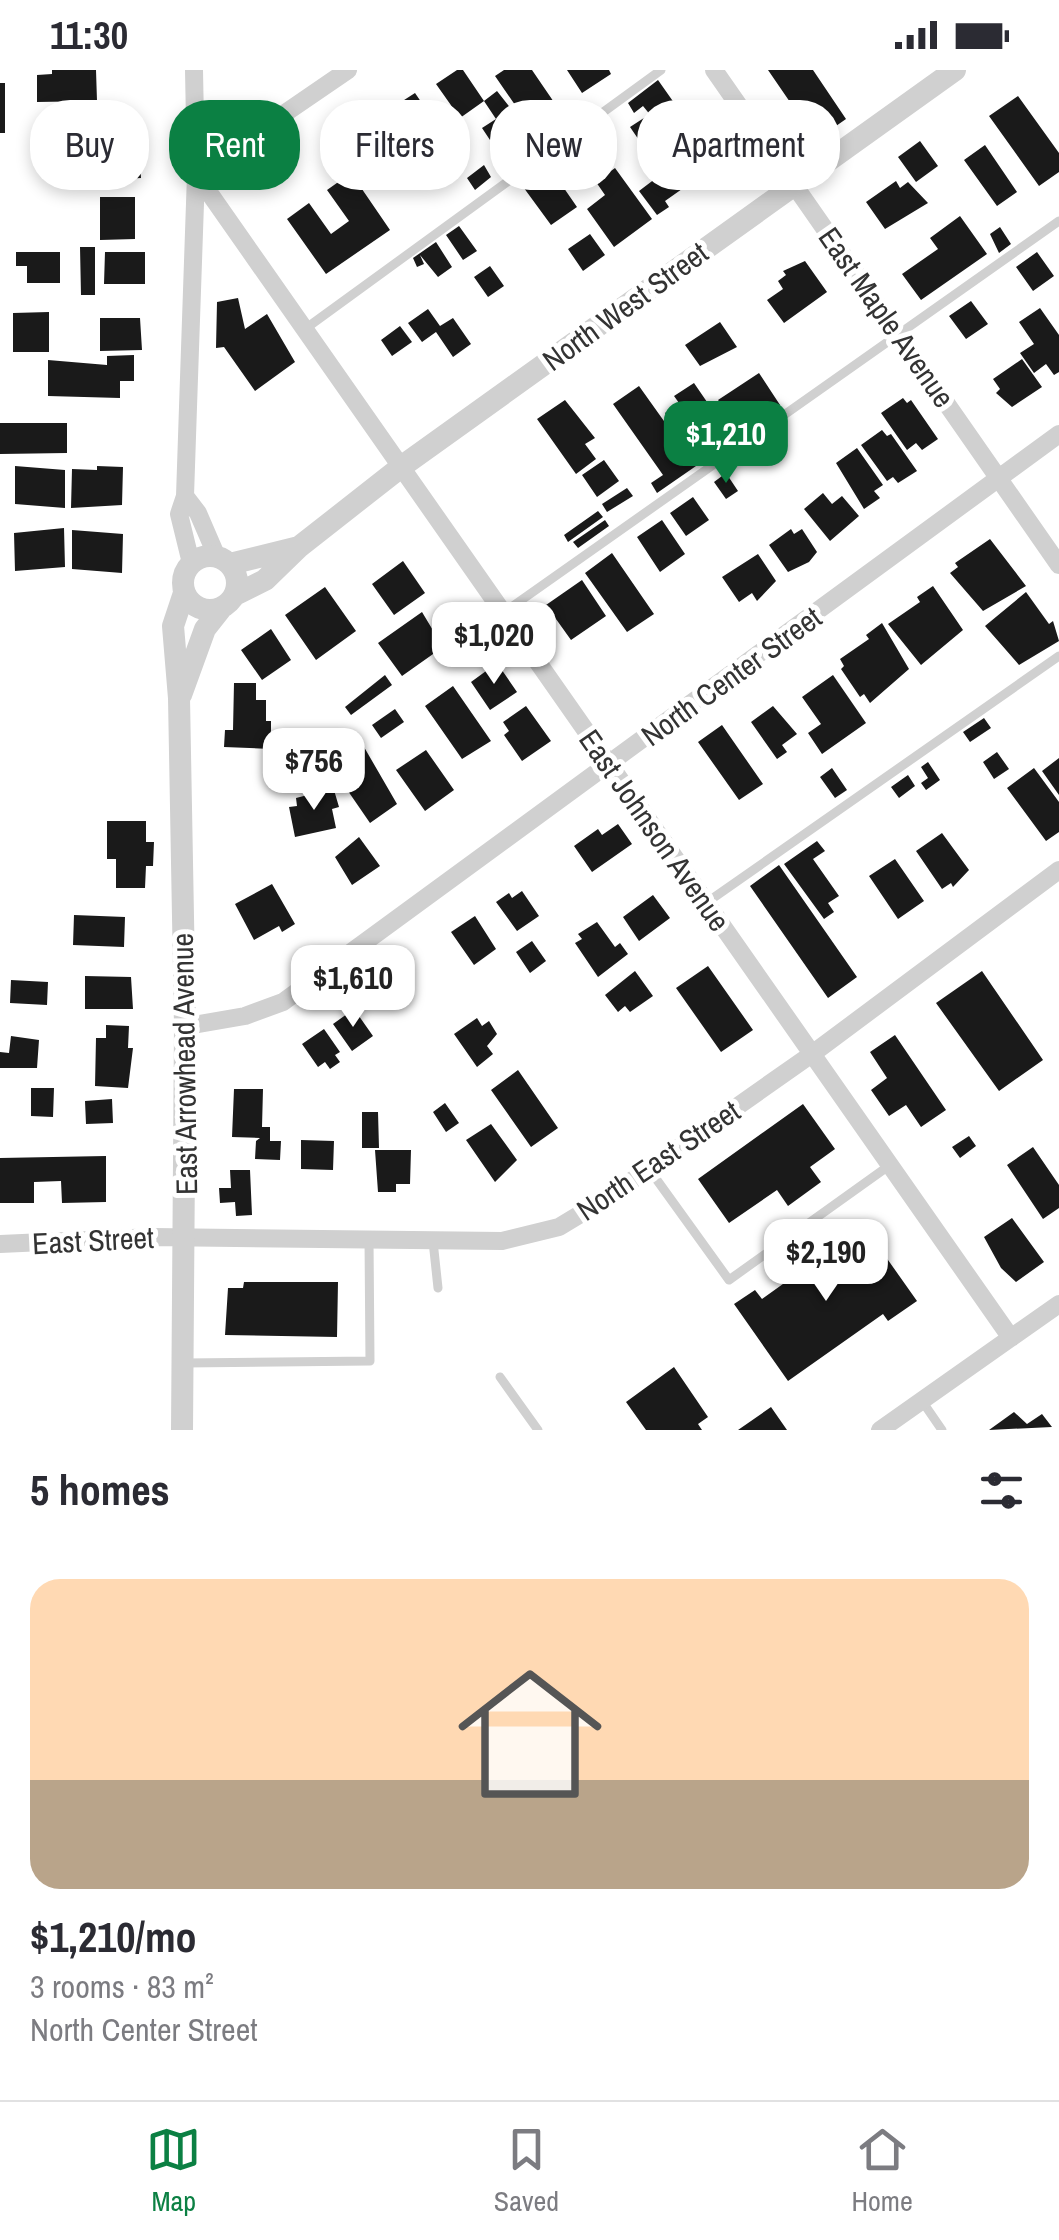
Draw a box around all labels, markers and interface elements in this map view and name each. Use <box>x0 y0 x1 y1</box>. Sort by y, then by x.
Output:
text: 11:30 <box>50 10 128 61</box>
chip: Buy <box>30 100 149 190</box>
chip: Rent <box>169 100 300 190</box>
chip: Filters <box>320 100 470 190</box>
chip: New <box>490 100 617 190</box>
chip: Apartment <box>637 100 840 190</box>
street label: East Maple Avenue <box>810 219 964 415</box>
street label: North West Street <box>534 232 716 380</box>
pin: $1,210 <box>645 401 807 486</box>
text: $1,210 <box>686 412 766 455</box>
street label: North Center Street <box>633 597 829 755</box>
pin: $1,020 <box>413 602 575 687</box>
text: $1,020 <box>454 613 534 656</box>
street label: East Johnson Avenue <box>570 721 740 939</box>
pin: $756 <box>255 728 373 813</box>
text: $756 <box>285 739 343 782</box>
street label: East Arrowhead Avenue <box>162 933 206 1195</box>
pin: $1,610 <box>272 945 434 1030</box>
text: $1,610 <box>313 956 393 999</box>
street label: North East Street <box>569 1091 748 1229</box>
street label: East Street <box>31 1217 155 1263</box>
pin: $2,190 <box>745 1219 907 1304</box>
text: $2,190 <box>786 1230 866 1273</box>
text: 5 homes <box>30 1462 170 1518</box>
icon: filters <box>974 1463 1029 1518</box>
icon: home <box>440 1644 620 1824</box>
text: $1,210/mo <box>30 1909 197 1965</box>
text: 3 rooms · 83 m² <box>30 1965 214 2008</box>
text: North Center Street <box>30 2008 258 2051</box>
tab: Map <box>146 2122 201 2220</box>
tab: Saved <box>494 2122 559 2220</box>
tab: Home <box>851 2122 913 2220</box>

